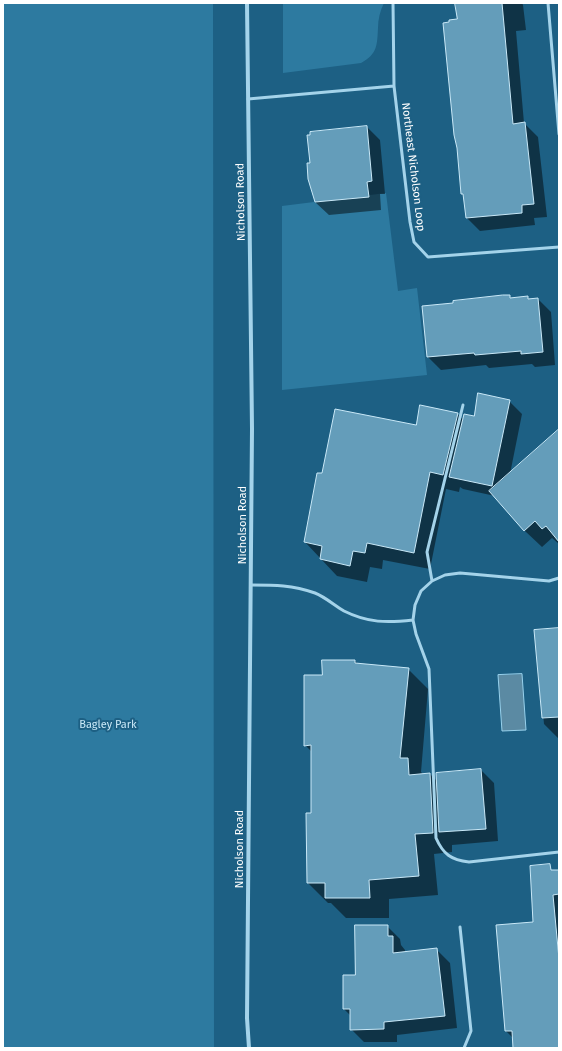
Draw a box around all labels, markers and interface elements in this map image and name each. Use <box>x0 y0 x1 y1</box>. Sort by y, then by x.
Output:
street label: Northeast Nicholson Loop <box>399 102 427 232</box>
street label: Nicholson Road <box>234 163 248 241</box>
street label: Nicholson Road <box>236 486 250 564</box>
park label: Bagley Park <box>79 718 137 732</box>
street label: Nicholson Road <box>233 810 247 888</box>

